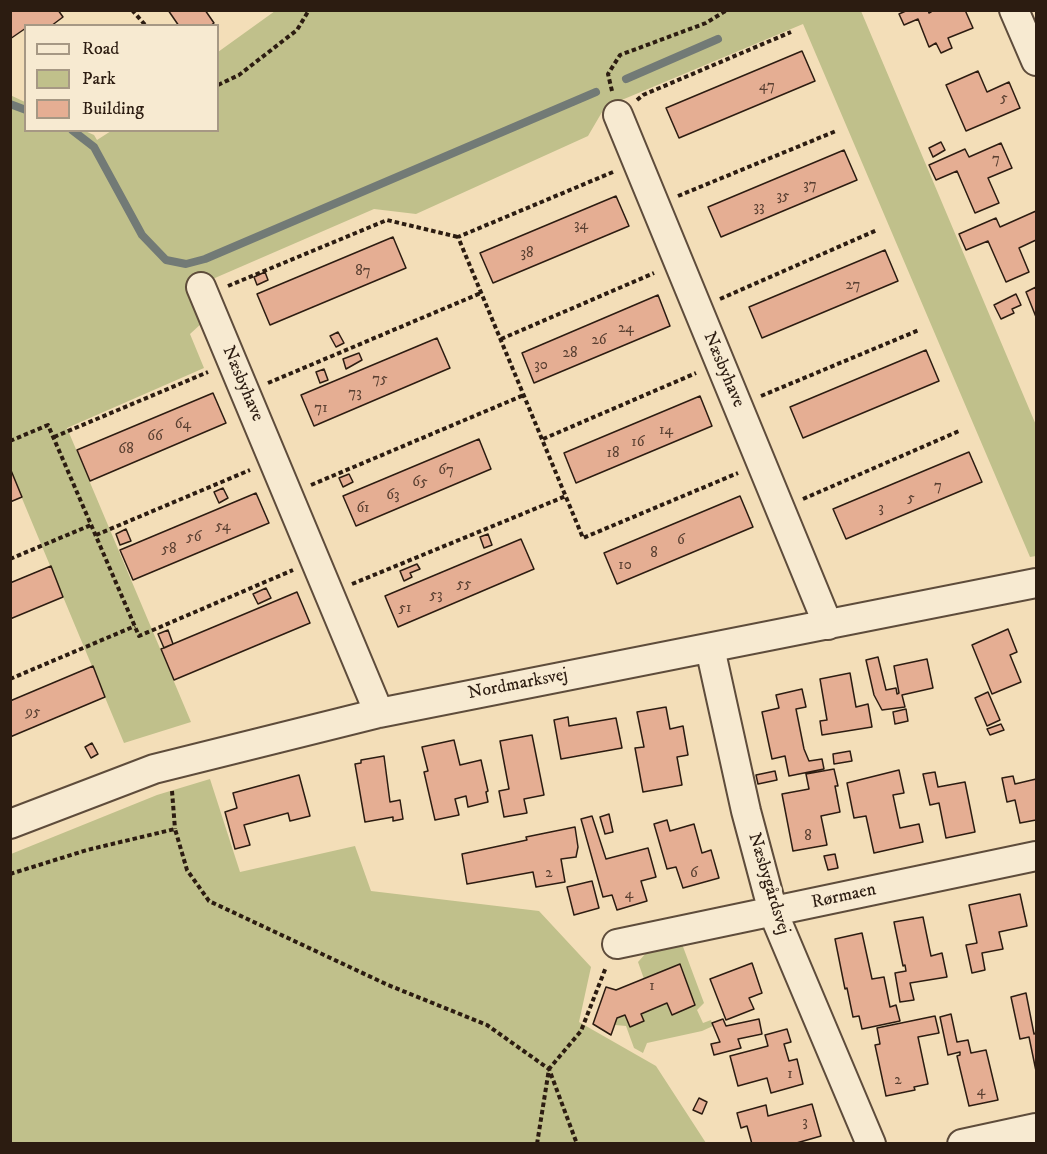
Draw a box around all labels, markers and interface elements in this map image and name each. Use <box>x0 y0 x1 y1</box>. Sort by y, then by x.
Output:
legend <box>24 24 219 132</box>
text: Road <box>82 38 119 60</box>
text: Park <box>82 68 116 90</box>
house number: 47 <box>759 78 775 96</box>
house number: 5 <box>1000 90 1008 108</box>
text: Building <box>82 98 144 120</box>
house number: 7 <box>992 151 1000 169</box>
house number: 37 <box>803 177 817 195</box>
house number: 35 <box>776 188 790 206</box>
house number: 33 <box>753 199 765 217</box>
house number: 34 <box>574 217 588 235</box>
house number: 38 <box>520 245 534 263</box>
house number: 87 <box>355 263 371 281</box>
house number: 27 <box>846 277 860 295</box>
house number: 24 <box>618 320 634 338</box>
street label: Næsbyhave <box>697 329 749 411</box>
house number: 26 <box>591 332 607 350</box>
street label: Næsbyhave <box>216 343 268 425</box>
house number: 28 <box>563 345 577 363</box>
house number: 30 <box>534 357 548 375</box>
house number: 75 <box>372 371 388 389</box>
house number: 73 <box>348 385 362 403</box>
house number: 71 <box>314 400 328 418</box>
house number: 64 <box>175 416 191 434</box>
house number: 14 <box>659 422 673 440</box>
house number: 66 <box>147 428 163 446</box>
house number: 16 <box>631 434 645 452</box>
house number: 68 <box>118 441 134 459</box>
house number: 18 <box>606 445 620 463</box>
house number: 67 <box>438 462 454 480</box>
house number: 65 <box>412 474 428 492</box>
house number: 7 <box>934 478 942 496</box>
house number: 63 <box>386 487 400 505</box>
house number: 5 <box>907 490 915 508</box>
house number: 61 <box>356 500 370 518</box>
house number: 3 <box>878 500 884 518</box>
house number: 54 <box>215 518 231 536</box>
house number: 56 <box>186 529 202 547</box>
house number: 6 <box>677 532 685 550</box>
house number: 58 <box>162 541 176 559</box>
house number: 8 <box>650 545 658 563</box>
house number: 10 <box>618 557 632 575</box>
house number: 55 <box>457 576 471 594</box>
house number: 53 <box>429 587 443 605</box>
house number: 51 <box>399 600 411 618</box>
street label: Nordmarksvej <box>466 665 570 705</box>
house number: 95 <box>26 704 40 722</box>
house number: 8 <box>804 828 812 846</box>
street label: Næsbygårdsvej <box>742 830 794 938</box>
house number: 2 <box>545 865 553 883</box>
house number: 6 <box>690 865 698 883</box>
street label: Rørmaen <box>810 880 878 914</box>
house number: 4 <box>625 886 633 904</box>
house number: 1 <box>649 978 655 996</box>
house number: 1 <box>787 1066 793 1084</box>
house number: 2 <box>894 1072 902 1090</box>
house number: 4 <box>977 1083 985 1101</box>
house number: 3 <box>802 1114 808 1132</box>

